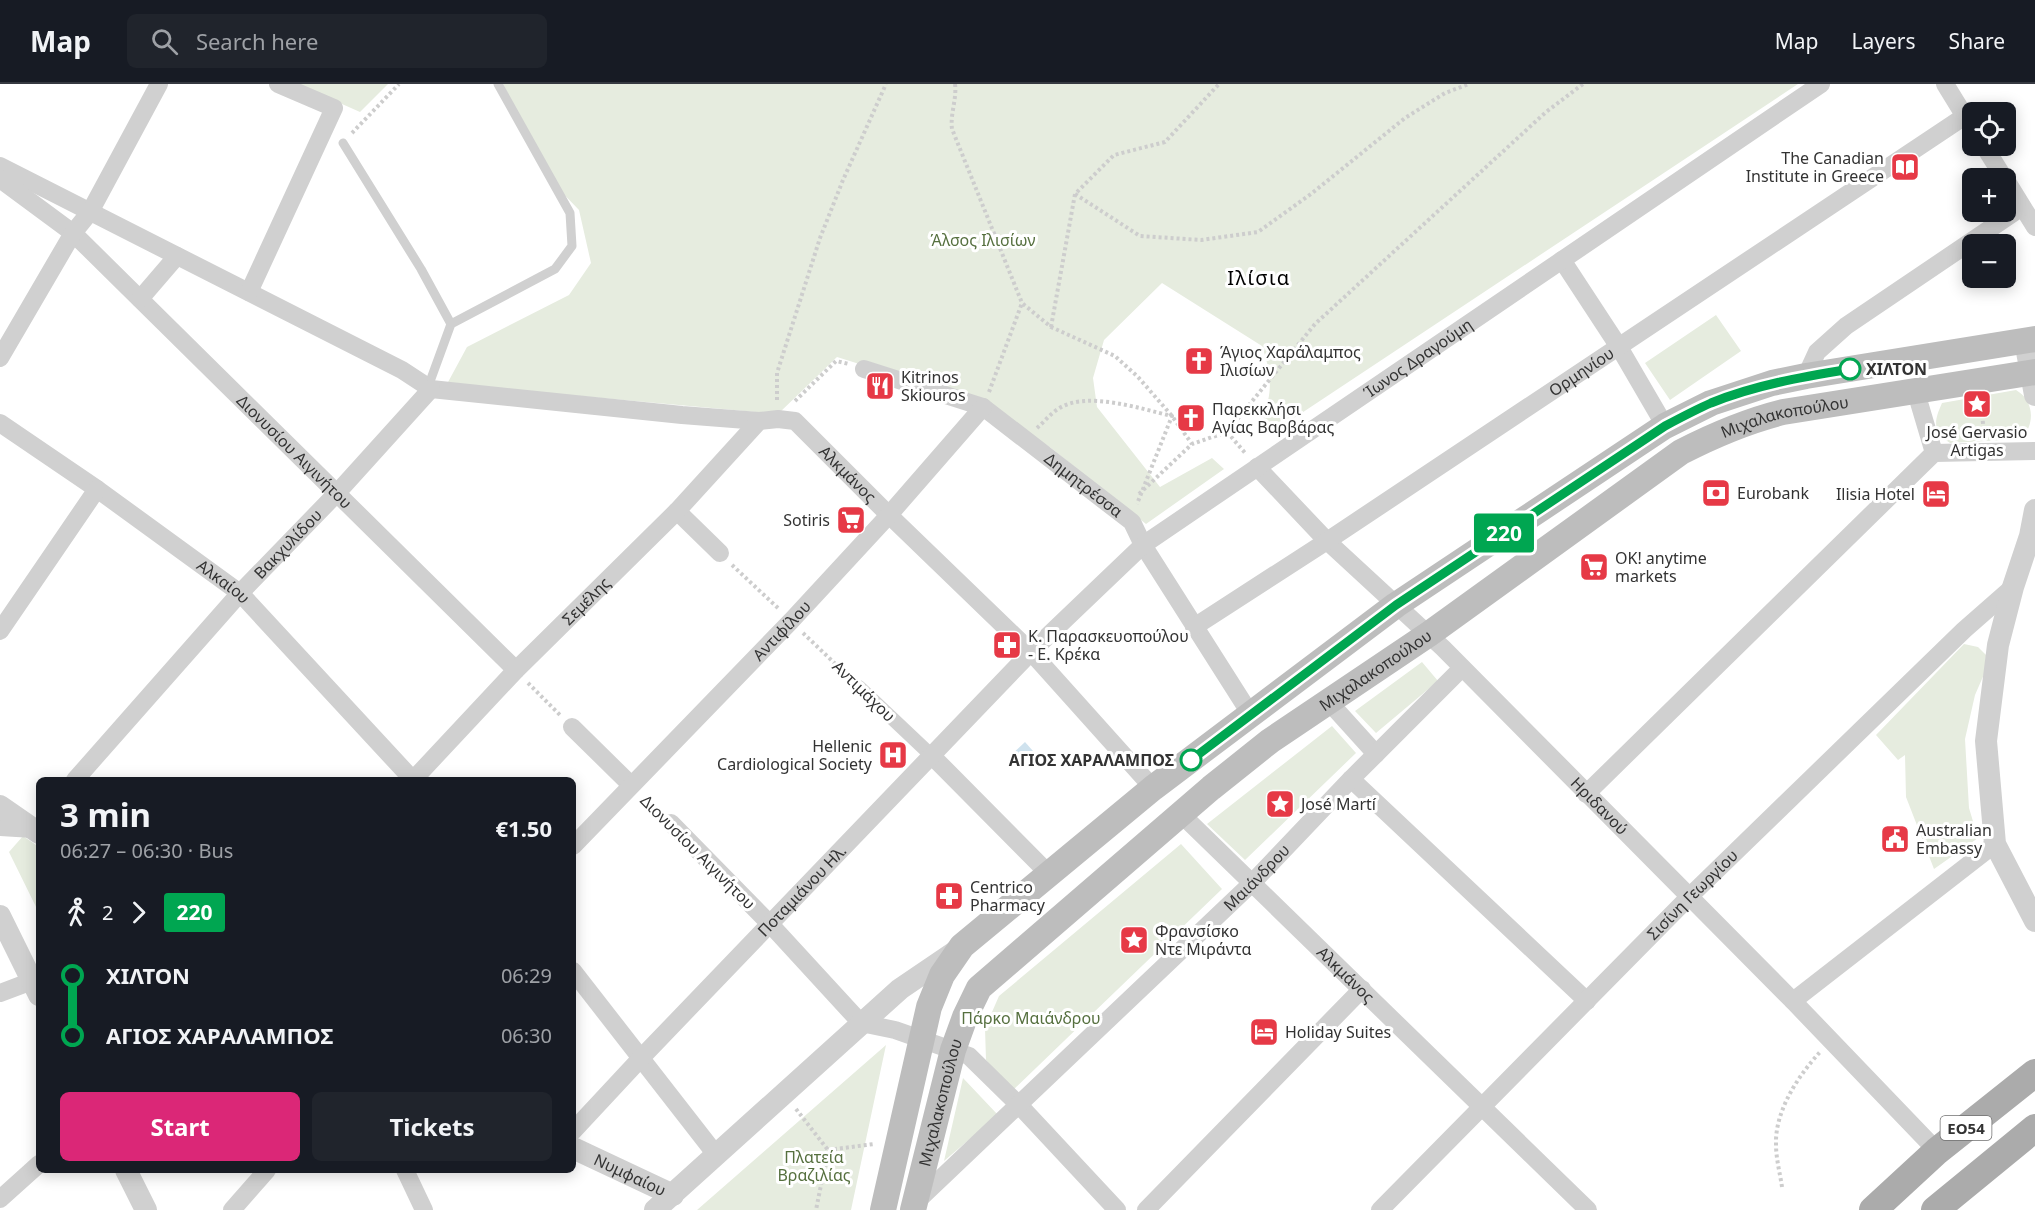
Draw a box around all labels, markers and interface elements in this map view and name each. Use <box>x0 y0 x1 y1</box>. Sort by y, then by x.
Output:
search box <box>127 14 547 68</box>
text: Map <box>30 22 91 60</box>
icon: search <box>148 25 181 58</box>
text: Search here <box>196 26 318 56</box>
text: Map <box>1775 27 1819 55</box>
text: Layers <box>1852 27 1916 55</box>
text: Share <box>1949 27 2005 55</box>
map controls <box>1962 102 2016 288</box>
button: locate <box>1962 102 2016 156</box>
place label: The Canadian Institute in Greece <box>1746 147 1884 187</box>
library icon: The Canadian Institute in Greece <box>1889 151 1921 183</box>
button: + <box>1962 168 2016 222</box>
park label: Άλσος Ιλισίων <box>931 229 1035 251</box>
button: − <box>1962 234 2016 288</box>
district label: Iλίσια <box>1227 264 1291 291</box>
street label: Ίωνος Δραγούμη <box>1359 313 1477 403</box>
place label: Άγιος Χαράλαμπος Ιλισίων <box>1220 341 1361 381</box>
street label: Ορμηνίου <box>1544 342 1618 401</box>
church icon: Άγιος Χαράλαμπος Ιλισίων <box>1183 345 1215 377</box>
marker: ΧΙΛΤΟΝ <box>1839 358 1861 380</box>
place label: ΧΙΛΤΟΝ <box>1866 358 1927 380</box>
place label: Kitrinos Skiouros <box>901 366 966 406</box>
restaurant icon: Kitrinos Skiouros <box>864 370 896 402</box>
place icon: José Gervasio Artigas <box>1961 388 1993 420</box>
street label: Διονυσίου Αιγινήτου <box>232 390 357 513</box>
street label: Μιχαλακοπούλου <box>1717 391 1850 443</box>
place label: Παρεκκλήσι Αγίας Βαρβάρας <box>1212 398 1334 438</box>
church icon: Παρεκκλήσι Αγίας Βαρβάρας <box>1175 402 1207 434</box>
place label: José Gervasio Artigas <box>1925 421 2027 461</box>
street label: Αλκμάνος <box>814 440 881 507</box>
street label: Δημητρέσσα <box>1040 447 1127 522</box>
bank icon: Eurobank <box>1700 477 1732 509</box>
hotel icon: Ilisia Hotel <box>1920 478 1952 510</box>
place label: Eurobank <box>1737 482 1809 504</box>
place label: Ilisia Hotel <box>1836 483 1915 505</box>
street label: Βακχυλίδου <box>249 504 327 583</box>
supermarket icon: Sotiris <box>835 504 867 536</box>
place label: Sotiris <box>783 509 830 531</box>
line badge: 220 <box>1470 514 1538 552</box>
text: 220 <box>1486 519 1522 547</box>
place label: OK! anytime markets <box>1615 547 1707 587</box>
supermarket icon: OK! anytime markets <box>1578 551 1610 583</box>
street label: Αλκαίου <box>192 554 255 608</box>
street label: Σεμέλης <box>557 572 615 630</box>
street label: Αντιφίλου <box>748 596 816 665</box>
street label: Μιχαλακοπούλου <box>1315 624 1436 716</box>
place label: Κ. Παρασκευοπούλου - Ε. Κρέκα <box>1028 625 1189 665</box>
pharmacy icon: Κ. Παρασκευοπούλου - Ε. Κρέκα <box>991 629 1023 661</box>
street label: Αντιμάχου <box>828 655 900 727</box>
place label: Hellenic Cardiological Society <box>717 735 873 775</box>
hospital icon: Hellenic Cardiological Society <box>877 739 909 771</box>
place label: ΑΓΙΟΣ ΧΑΡΑΛΑΜΠΟΣ <box>1009 749 1174 771</box>
marker: ΑΓΙΟΣ ΧΑΡΑΛΑΜΠΟΣ <box>1180 749 1202 771</box>
street label: Ηριδανού <box>1566 772 1633 840</box>
place icon: José Martí <box>1264 788 1296 820</box>
street label: Διονυσίου Αιγινήτου <box>636 790 760 914</box>
text: 3 min <box>60 792 151 837</box>
place label: José Martí <box>1299 793 1377 815</box>
text: €1.50 <box>495 813 552 843</box>
place label: Australian Embassy <box>1916 819 1992 859</box>
public building icon: Australian Embassy <box>1879 823 1911 855</box>
text: 06:27 – 06:30 · Bus <box>60 837 233 864</box>
street label: Μαιάνδρου <box>1219 839 1295 916</box>
street label: Ποταμιάνου Ηλ. <box>753 840 851 941</box>
street label: Σισίνη Γεωργίου <box>1642 844 1743 944</box>
place label: Centrico Pharmacy <box>970 876 1046 916</box>
pharmacy icon: Centrico Pharmacy <box>933 880 965 912</box>
icon: walk <box>60 896 93 929</box>
icon: forward <box>122 896 155 929</box>
text: 220 <box>176 898 213 926</box>
text: 2 <box>102 899 113 926</box>
place label: Φρανσίσκο Ντε Μιράντα <box>1155 920 1251 960</box>
place icon: Φρανσίσκο Ντε Μιράντα <box>1118 924 1150 956</box>
street label: Αλκμάνος <box>1312 941 1380 1008</box>
text: ΧΙΛΤΟΝ <box>106 960 190 990</box>
text: 06:29 <box>501 962 552 989</box>
park label: Πάρκο Μαιάνδρου <box>961 1007 1101 1029</box>
hotel icon: Holiday Suites <box>1248 1016 1280 1048</box>
text: ΑΓΙΟΣ ΧΑΡΑΛΑΜΠΟΣ <box>106 1020 333 1050</box>
place label: Holiday Suites <box>1285 1021 1391 1043</box>
text: 06:30 <box>501 1022 552 1049</box>
street label: Μιχαλακοπούλου <box>913 1035 967 1169</box>
button: Start <box>60 1092 300 1161</box>
button: Tickets <box>312 1092 552 1161</box>
road number: ΕΟ54 <box>1940 1116 1992 1140</box>
park label: Πλατεία Βραζιλίας <box>777 1146 851 1186</box>
street label: Νυμφαίου <box>590 1148 670 1201</box>

